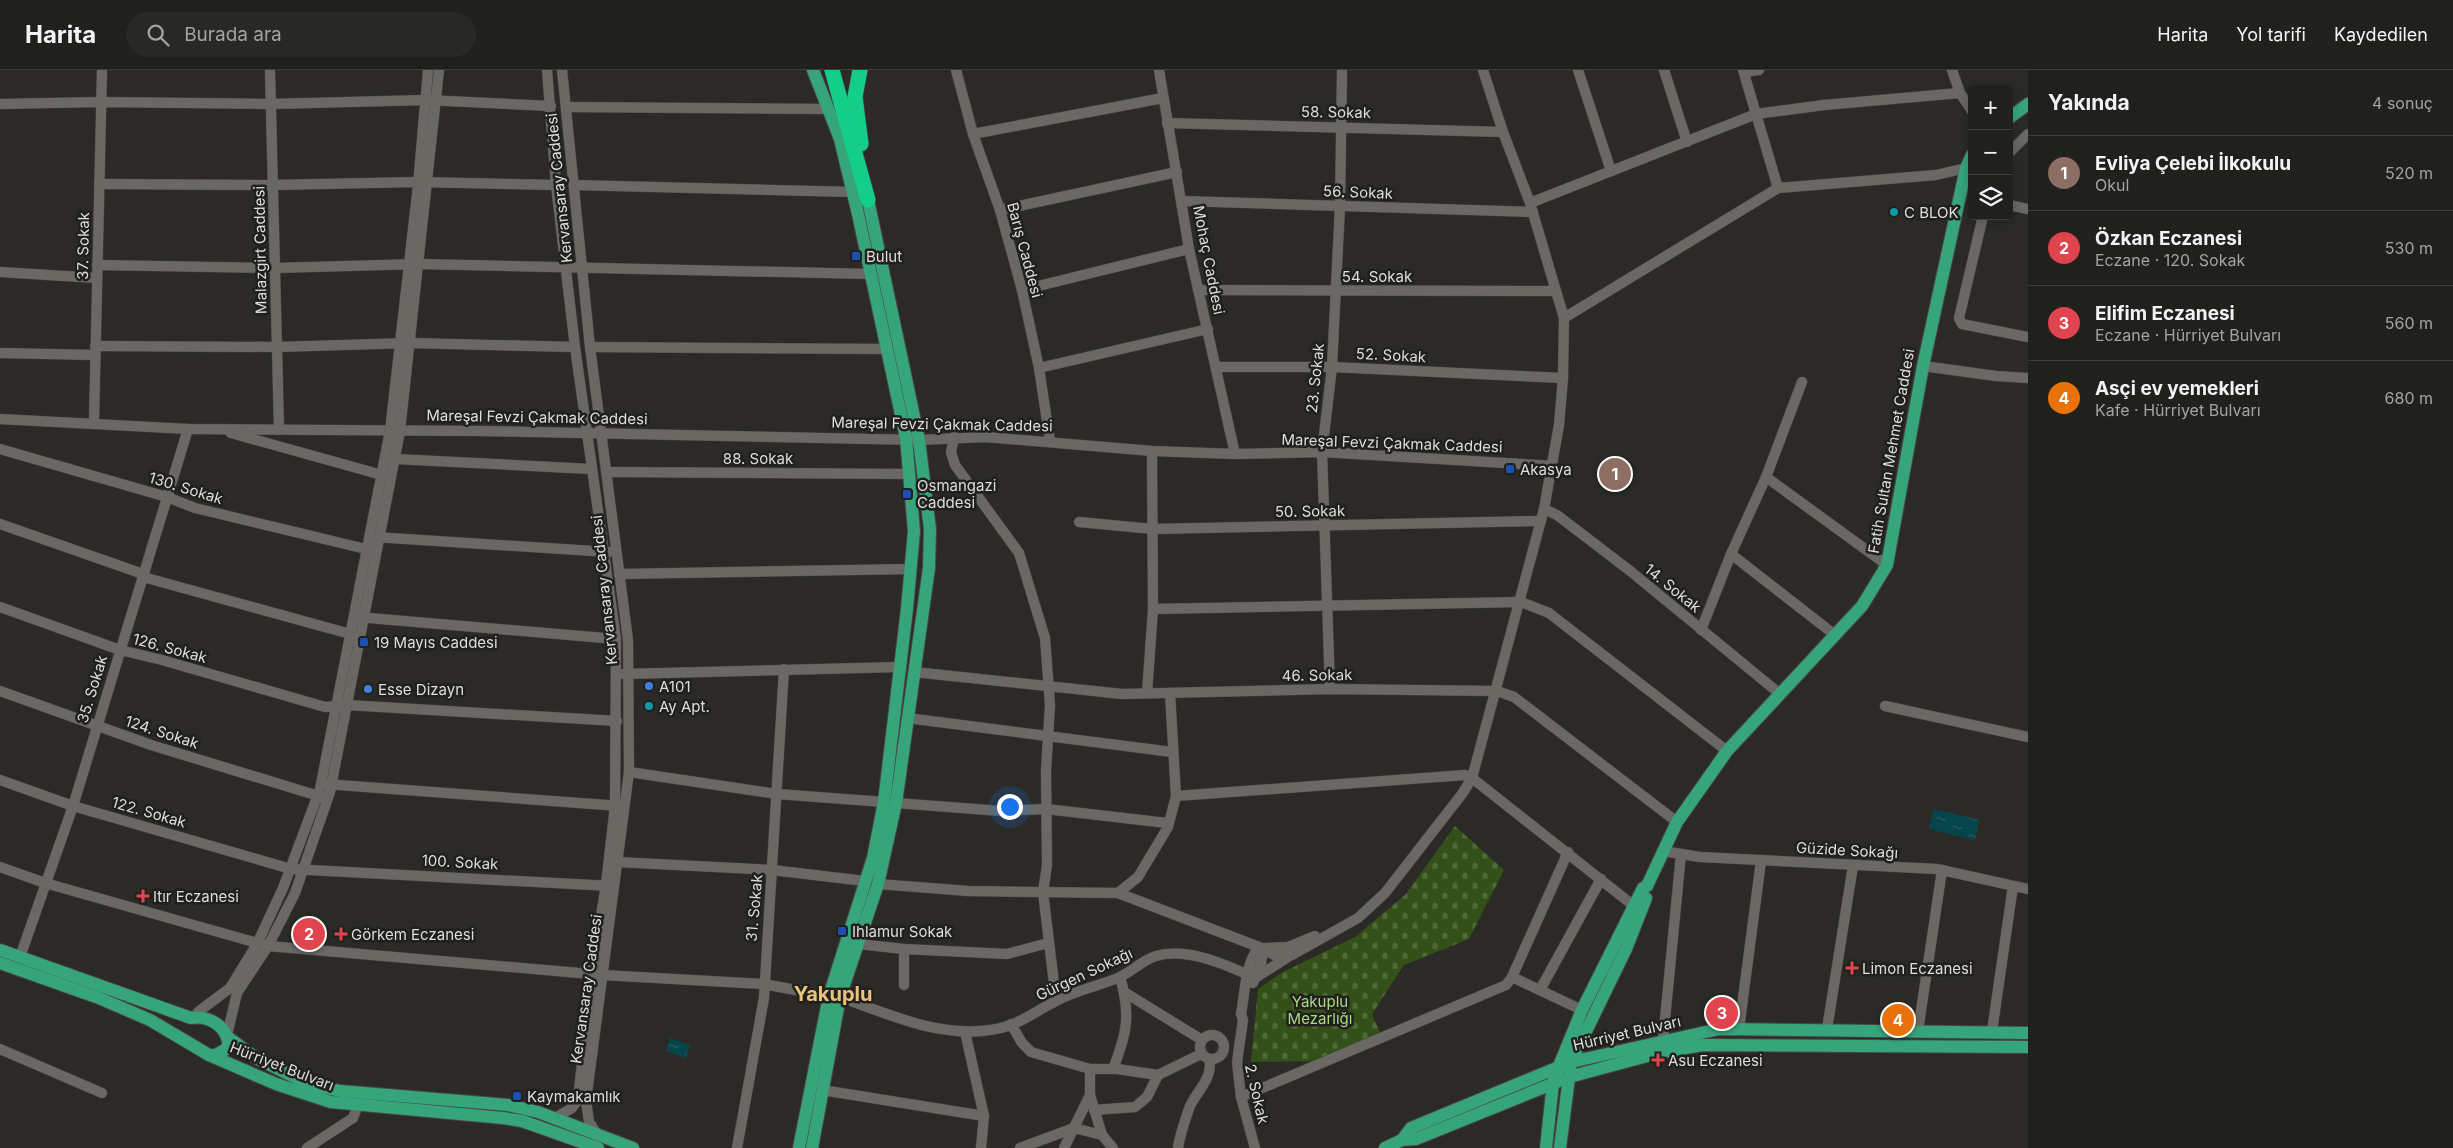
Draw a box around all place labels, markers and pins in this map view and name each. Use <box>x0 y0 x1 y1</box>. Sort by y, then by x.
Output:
place label: C BLOK <box>1904 203 1959 222</box>
marker: C BLOK <box>1888 206 1900 218</box>
place label: Bulut <box>866 247 902 266</box>
marker: Bulut <box>850 250 862 262</box>
pin: 1 <box>1599 455 1631 493</box>
place label: Akasya <box>1520 460 1572 479</box>
marker: Akasya <box>1504 463 1516 475</box>
place label: Osmangazi Caddesi <box>917 476 996 512</box>
marker: Osmangazi Caddesi <box>901 488 913 500</box>
place label: 19 Mayıs Caddesi <box>374 633 498 652</box>
marker: 19 Mayıs Caddesi <box>358 636 370 648</box>
place label: A101 <box>659 677 691 696</box>
place label: Esse Dizayn <box>378 680 464 699</box>
marker: A101 <box>643 680 655 692</box>
marker: Esse Dizayn <box>362 683 374 695</box>
place label: Ay Apt. <box>659 697 710 716</box>
marker: Ay Apt. <box>643 700 655 712</box>
place label: Itır Eczanesi <box>153 887 239 906</box>
marker: Itır Eczanesi <box>137 890 149 902</box>
pin: 2 <box>293 915 325 953</box>
place label: Ihlamur Sokak <box>852 922 953 941</box>
place label: Görkem Eczanesi <box>351 925 474 944</box>
marker: Ihlamur Sokak <box>836 925 848 937</box>
marker: Görkem Eczanesi <box>335 928 347 940</box>
place label: Limon Eczanesi <box>1862 959 1973 978</box>
marker: Limon Eczanesi <box>1846 962 1858 974</box>
pin: 3 <box>1706 994 1738 1032</box>
pin: 4 <box>1882 1001 1914 1039</box>
place label: Asu Eczanesi <box>1668 1051 1763 1070</box>
marker: Asu Eczanesi <box>1652 1054 1664 1066</box>
place label: Kaymakamlık <box>527 1087 621 1106</box>
marker: Kaymakamlık <box>511 1090 523 1102</box>

